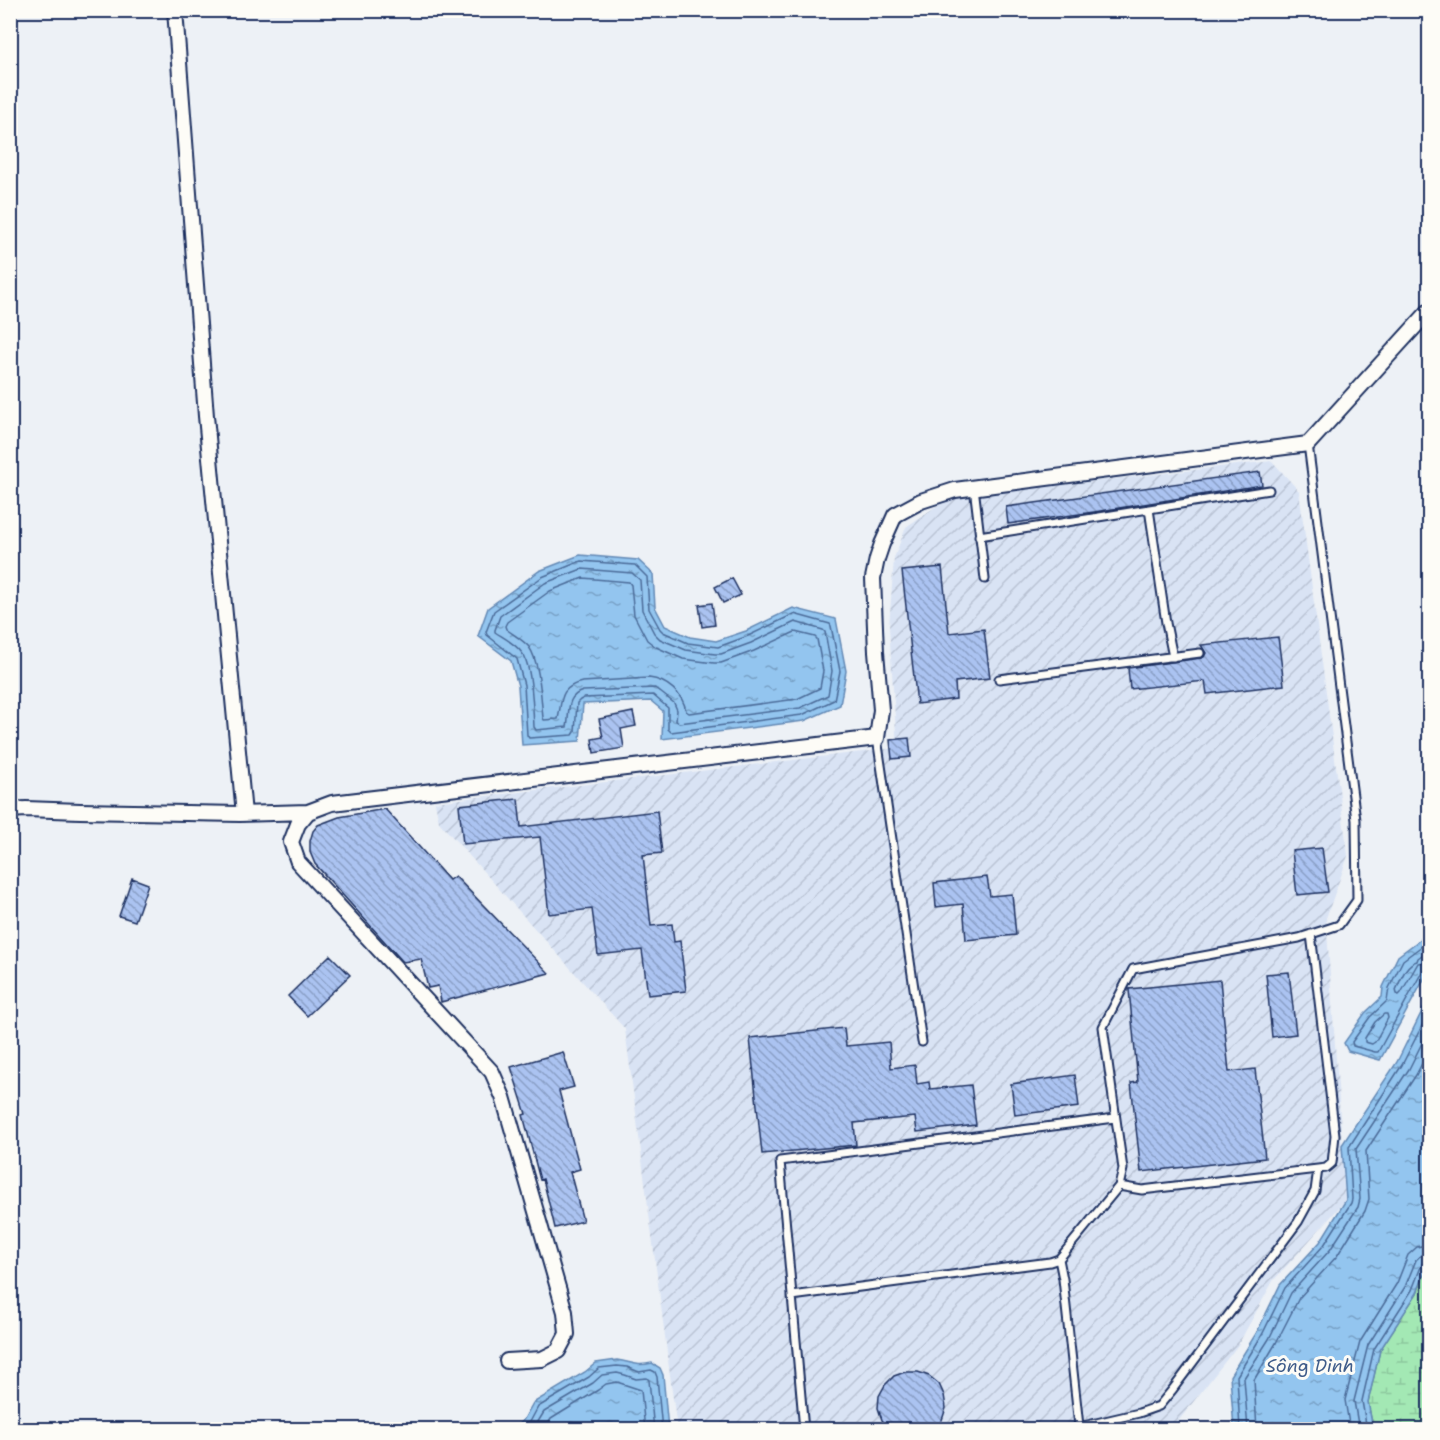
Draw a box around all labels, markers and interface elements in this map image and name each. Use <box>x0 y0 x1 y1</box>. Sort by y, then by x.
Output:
water label: Sông Dinh <box>1266 1354 1354 1378</box>

